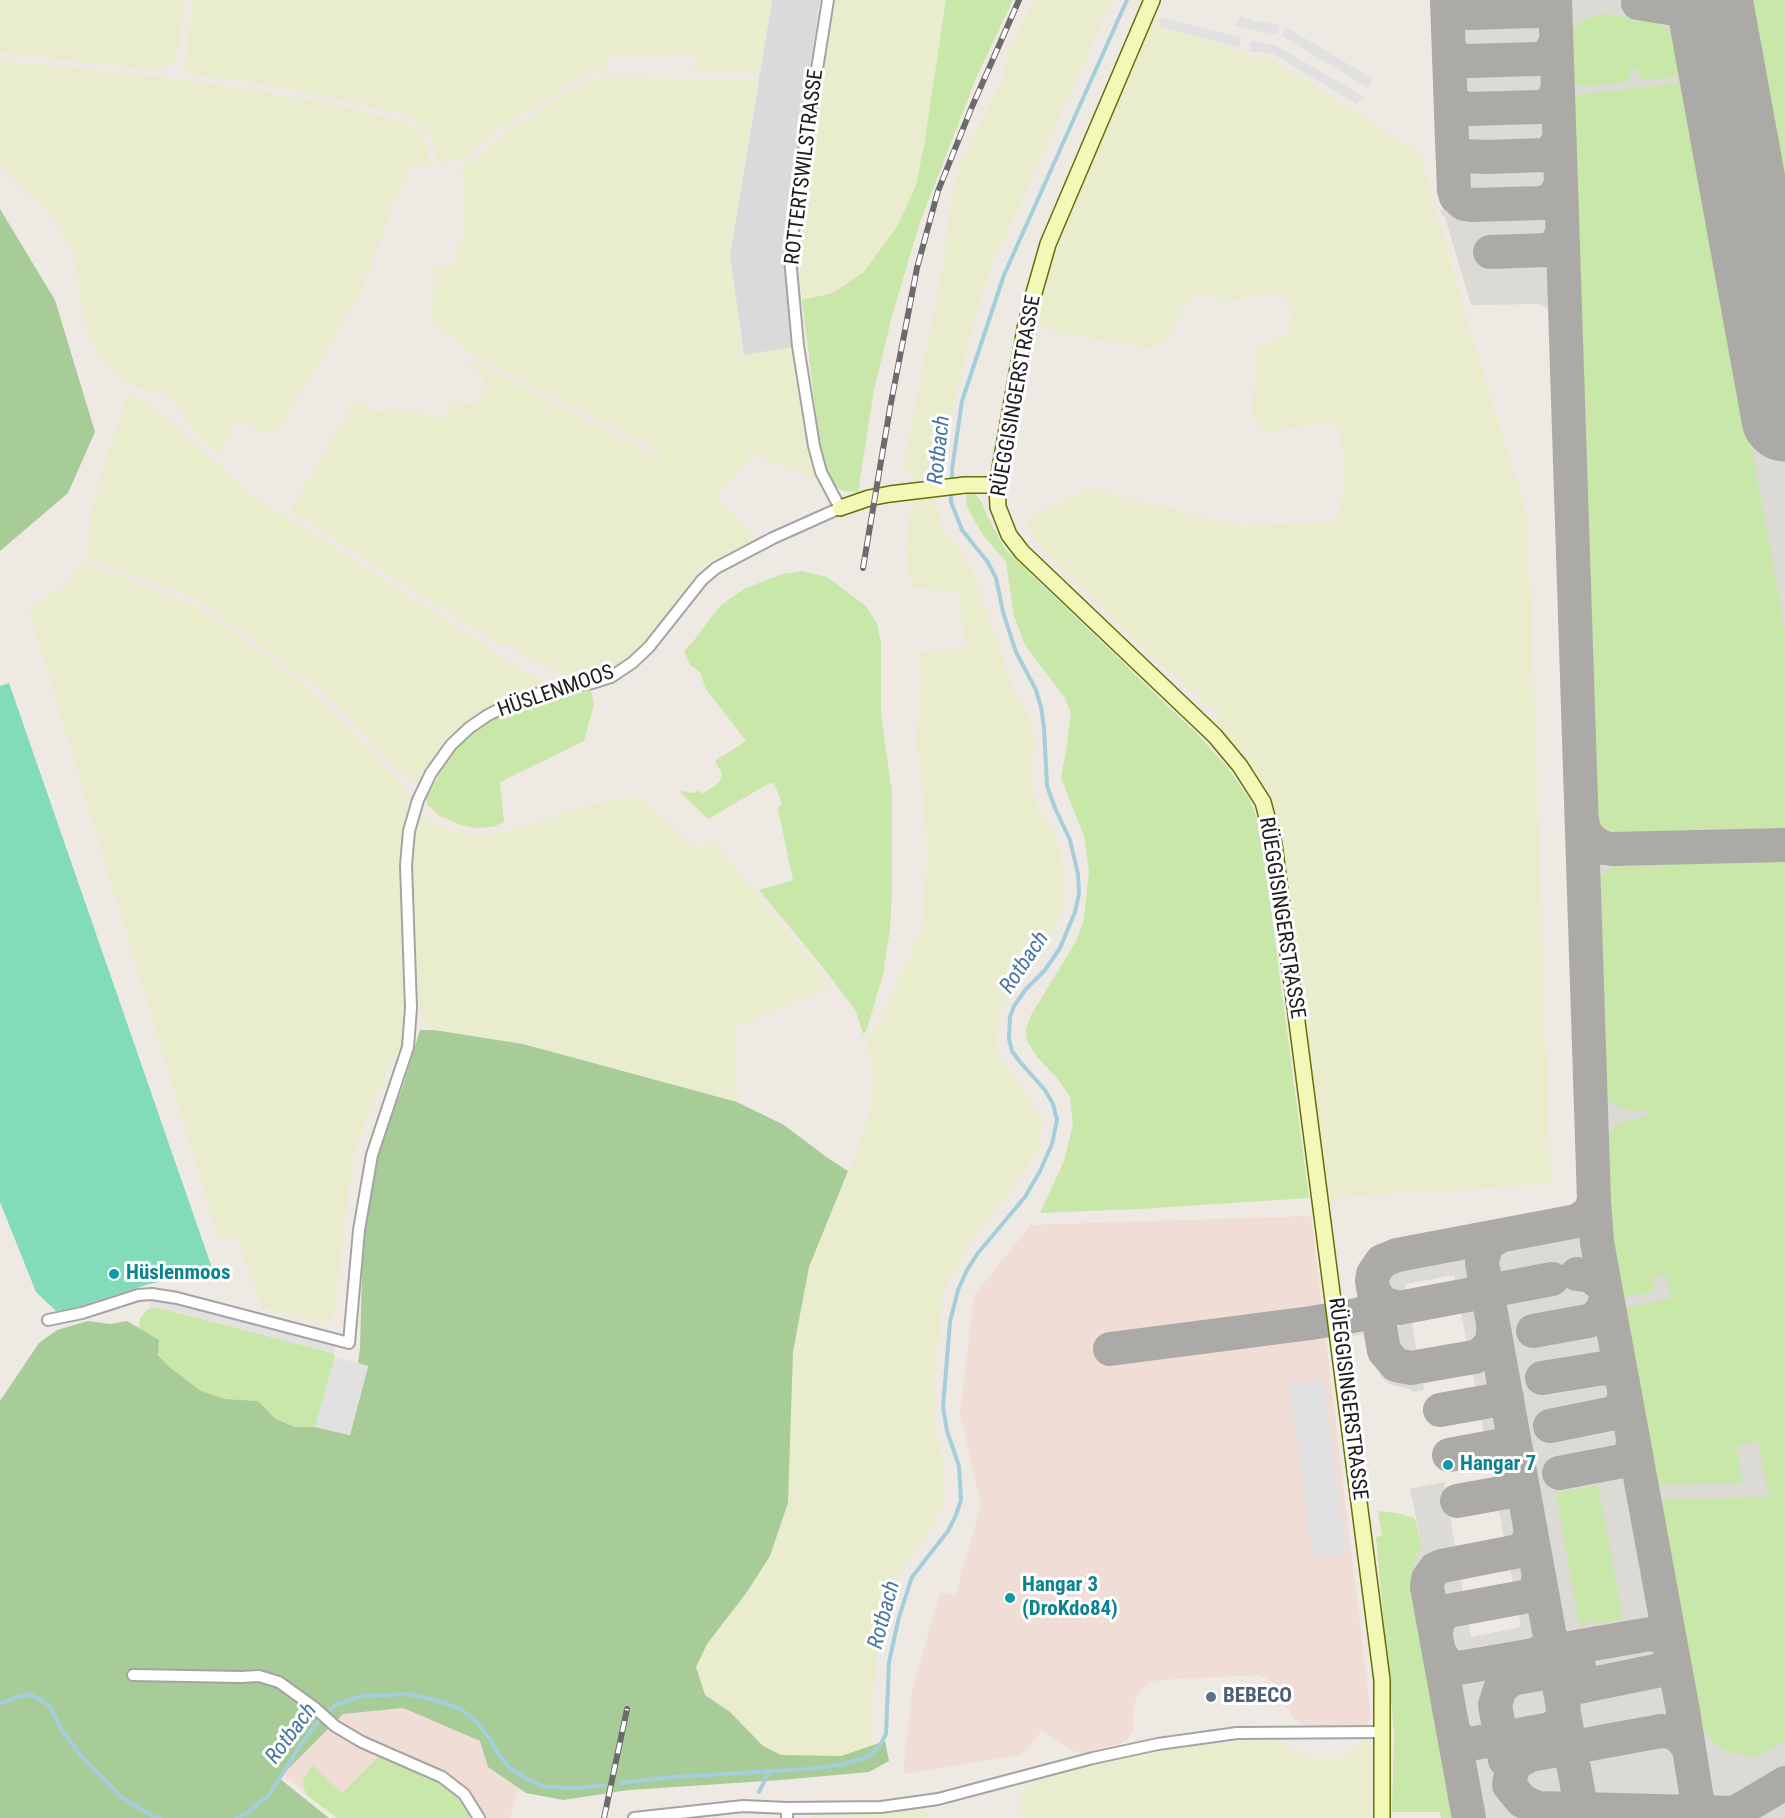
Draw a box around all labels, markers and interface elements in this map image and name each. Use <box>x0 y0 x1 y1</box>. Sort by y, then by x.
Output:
street label: ROTTERTSWILSTRASSE <box>781 68 829 266</box>
street label: RÜEGGISINGERSTRASSE <box>987 293 1047 499</box>
water label: Rotbach <box>923 414 957 486</box>
street label: HÜSLENMOOS <box>495 660 617 724</box>
street label: RÜEGGISINGERSTRASSE <box>1253 815 1309 1021</box>
water label: Rotbach <box>995 927 1055 999</box>
place label: Hüslenmoos <box>126 1261 230 1287</box>
marker: Hüslenmoos <box>107 1267 121 1281</box>
street label: RÜEGGISINGERSTRASSE <box>1322 1296 1372 1502</box>
place label: Hangar 7 <box>1460 1452 1536 1478</box>
marker: Hangar 7 <box>1441 1458 1455 1472</box>
place label: Hangar 3 (DroKdo84) <box>1022 1573 1118 1623</box>
water label: Rotbach <box>863 1578 907 1652</box>
marker: Hangar 3 (DroKdo84) <box>1003 1591 1017 1605</box>
place label: BEBECO <box>1223 1684 1292 1710</box>
marker: BEBECO <box>1204 1690 1218 1704</box>
water label: Rotbach <box>261 1698 323 1770</box>

